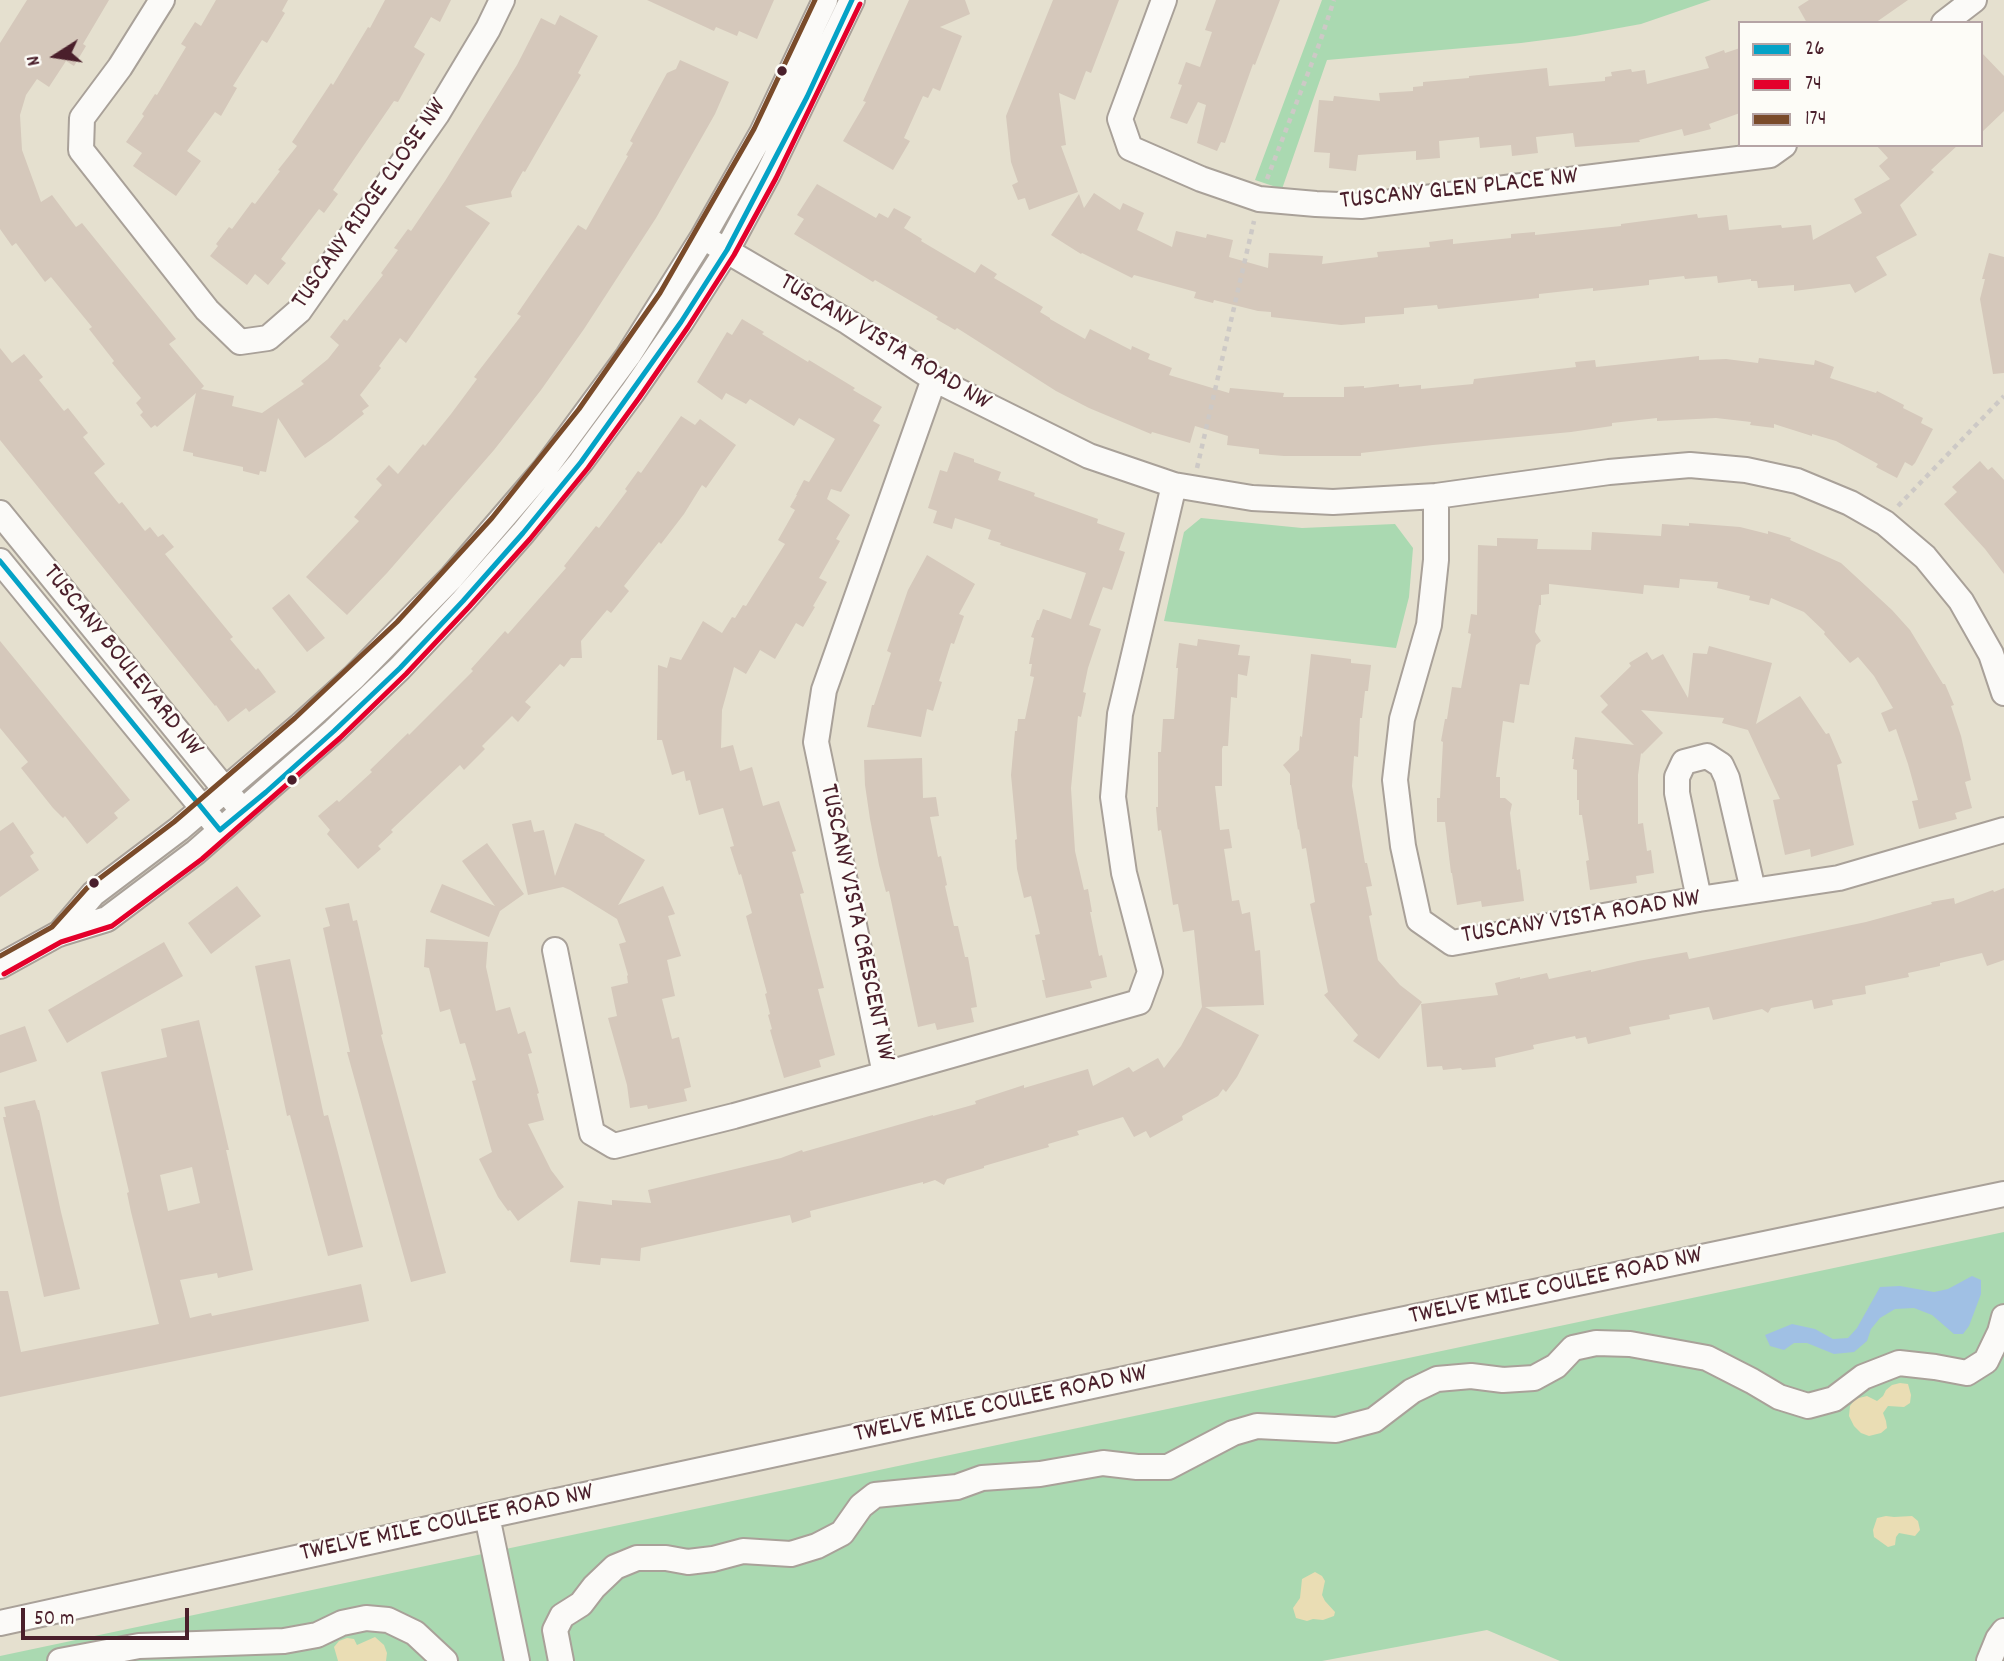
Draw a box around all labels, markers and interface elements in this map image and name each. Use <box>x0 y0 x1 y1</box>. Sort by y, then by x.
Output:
north arrow <box>21 21 91 91</box>
legend <box>1738 21 1983 147</box>
text: 26 <box>1805 35 1824 65</box>
text: N <box>21 53 49 68</box>
unlabelled marker <box>775 64 789 78</box>
text: 74 <box>1805 70 1822 100</box>
street label: TUSCANY RIDGE CLOSE NW <box>286 94 456 316</box>
text: 174 <box>1805 105 1826 135</box>
street label: TUSCANY GLEN PLACE NW <box>1338 163 1580 219</box>
street label: TUSCANY VISTA ROAD NW <box>773 269 995 419</box>
street label: TUSCANY BOULEVARD NW <box>34 560 208 764</box>
unlabelled marker <box>285 773 299 787</box>
street label: TUSCANY VISTA CRESCENT NW <box>810 781 900 1065</box>
unlabelled marker <box>87 876 101 890</box>
street label: TUSCANY VISTA ROAD NW <box>1459 885 1703 953</box>
street label: TWELVE MILE COULEE ROAD NW <box>1406 1242 1706 1334</box>
street label: TWELVE MILE COULEE ROAD NW <box>851 1360 1151 1452</box>
street label: TWELVE MILE COULEE ROAD NW <box>297 1479 597 1571</box>
scale bar <box>24 1594 192 1638</box>
text: 50 m <box>34 1605 74 1635</box>

